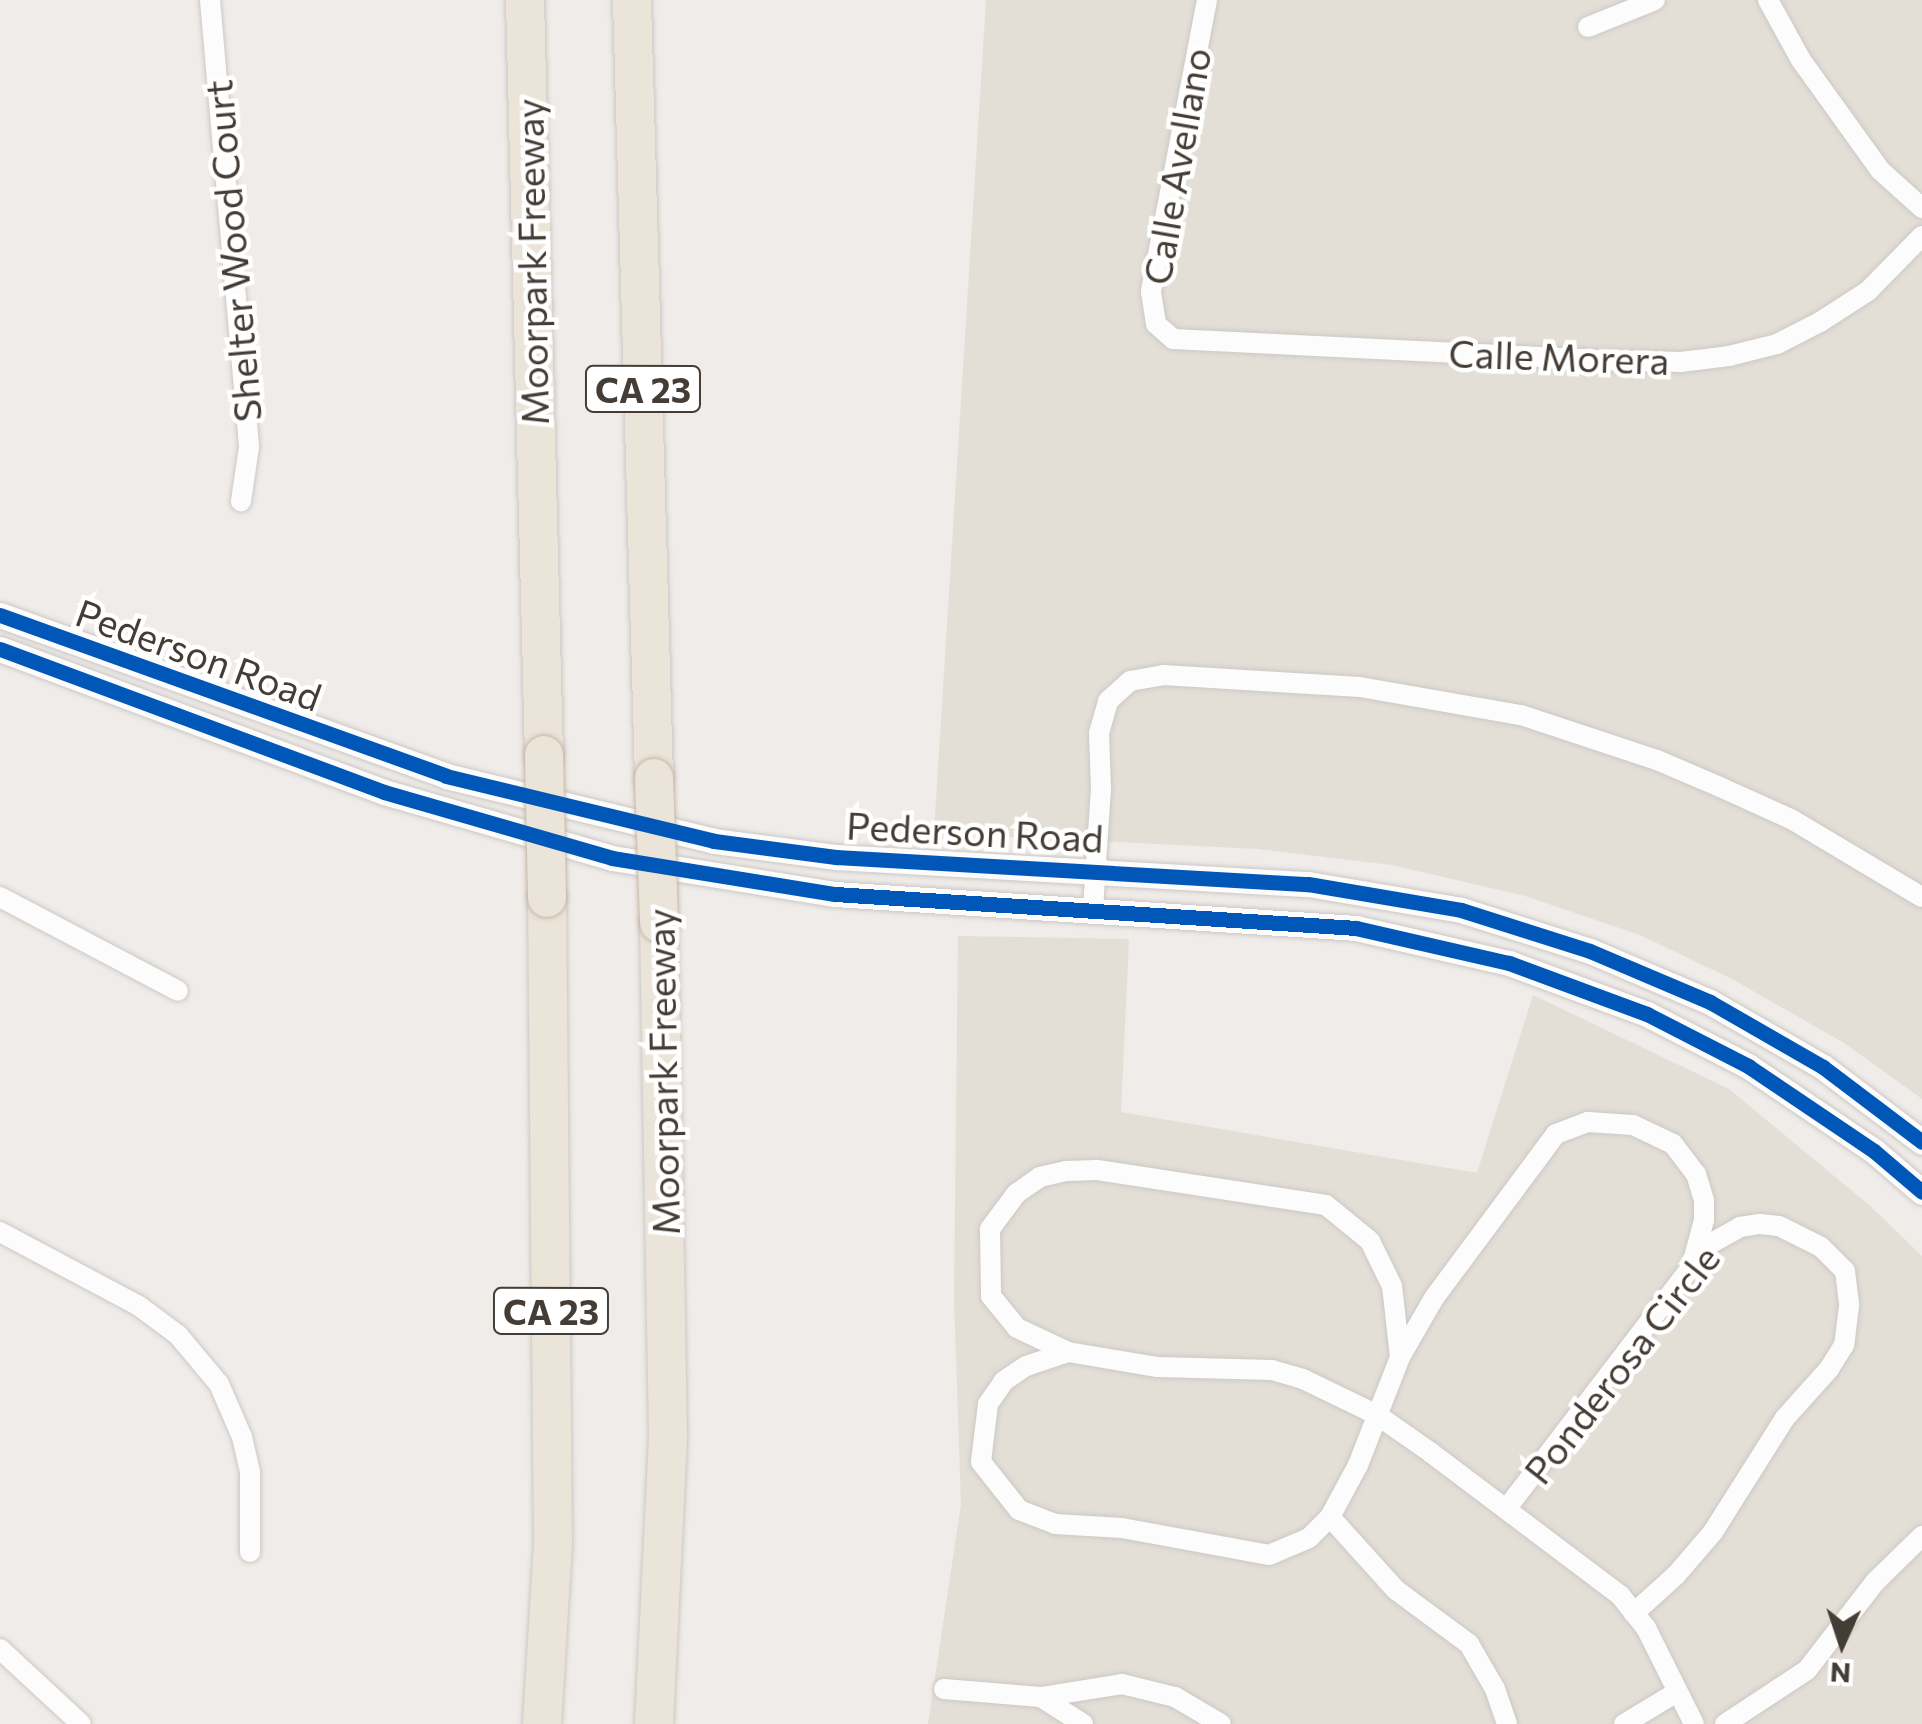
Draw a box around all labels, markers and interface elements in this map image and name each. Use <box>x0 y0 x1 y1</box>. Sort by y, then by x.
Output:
street label: Calle Avellano <box>1133 44 1219 288</box>
street label: Shelter Wood Court <box>194 78 270 424</box>
street label: Moorpark Freeway <box>505 98 557 426</box>
street label: Calle Morera <box>1448 329 1670 383</box>
road number: CA 23 <box>583 359 703 419</box>
street label: Pederson Road <box>70 589 328 719</box>
street label: Pederson Road <box>845 801 1105 861</box>
street label: Moorpark Freeway <box>636 908 688 1236</box>
street label: Ponderosa Circle <box>1514 1236 1728 1492</box>
road number: CA 23 <box>491 1281 611 1341</box>
north arrow <box>1792 1594 1892 1694</box>
text: N <box>1829 1656 1852 1691</box>

